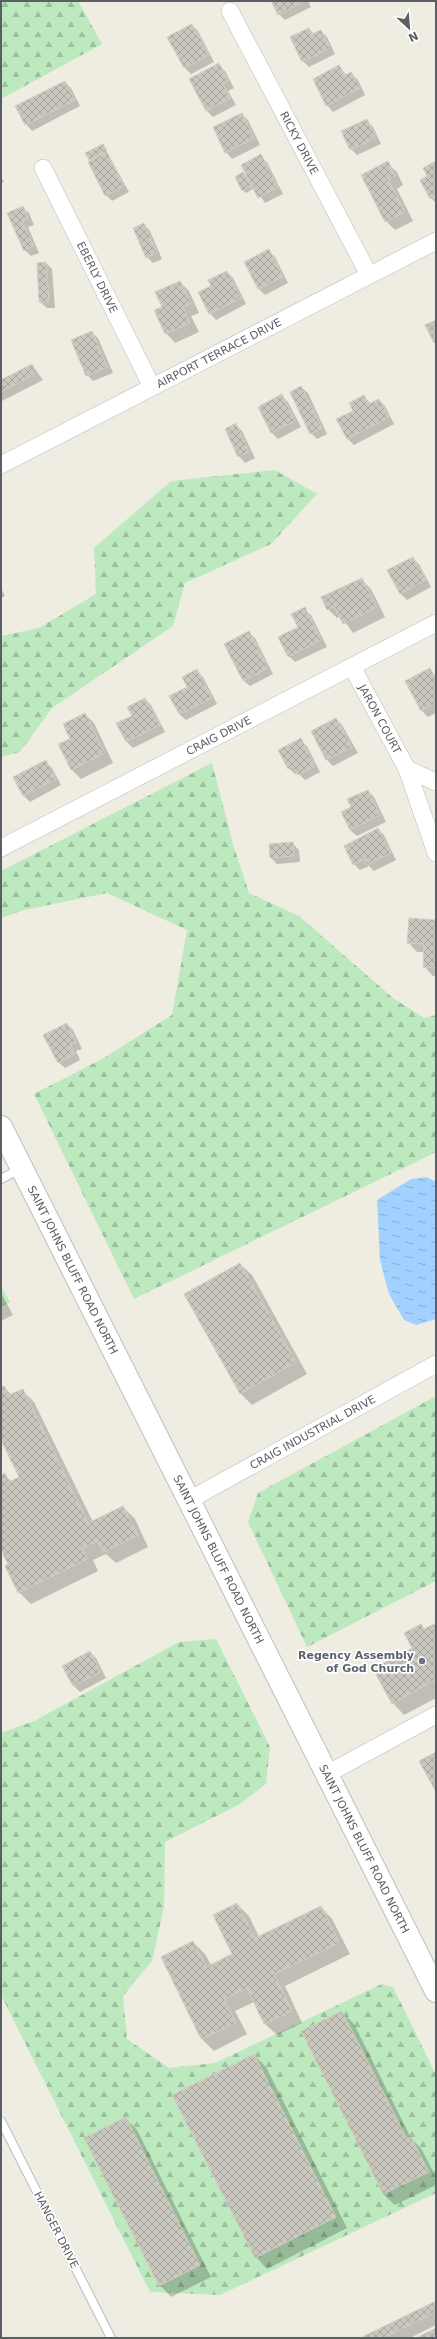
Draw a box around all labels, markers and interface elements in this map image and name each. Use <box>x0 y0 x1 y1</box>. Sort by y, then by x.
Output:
north arrow <box>389 8 429 48</box>
text: N <box>406 29 420 44</box>
street label: RICKY DRIVE <box>277 109 321 177</box>
street label: EBERLY DRIVE <box>74 239 121 315</box>
street label: AIRPORT TERRACE DRIVE <box>154 315 284 390</box>
street label: JARON COURT <box>356 681 404 756</box>
street label: CRAIG DRIVE <box>184 713 253 758</box>
street label: SAINT JOHNS BLUFF ROAD NORTH <box>25 1183 121 1356</box>
street label: CRAIG INDUSTRIAL DRIVE <box>247 1392 378 1472</box>
street label: SAINT JOHNS BLUFF ROAD NORTH <box>171 1473 267 1646</box>
place label: Regency Assembly of God Church <box>298 1649 414 1675</box>
marker: Regency Assembly of God Church <box>417 1656 427 1666</box>
street label: SAINT JOHNS BLUFF ROAD NORTH <box>316 1762 412 1935</box>
street label: HANGER DRIVE <box>31 2189 81 2271</box>

